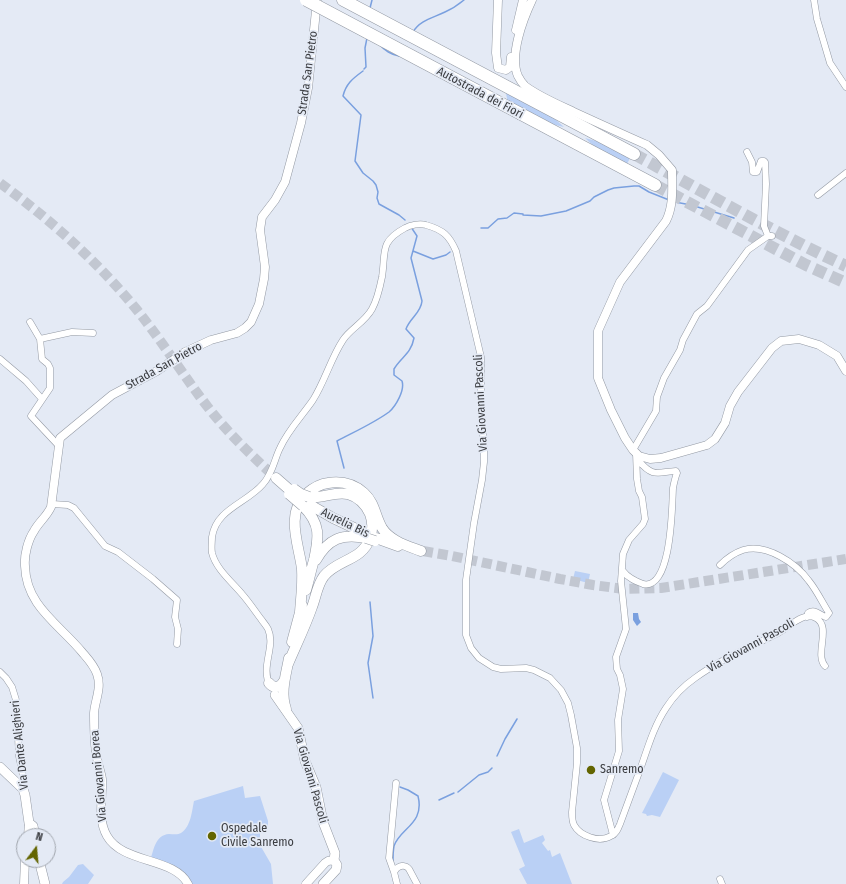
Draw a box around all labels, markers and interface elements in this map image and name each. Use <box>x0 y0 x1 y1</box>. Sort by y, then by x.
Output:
street label: Strada San Pietro <box>295 30 321 116</box>
street label: Autostrada dei Fiori <box>434 64 526 122</box>
street label: Strada San Pietro <box>123 339 205 393</box>
street label: Via Giovanni Pascoli <box>471 354 491 452</box>
street label: Aurelia Bis <box>318 505 372 541</box>
street label: Via Giovanni Pascoli <box>705 616 797 676</box>
street label: Via Dante Alighieri <box>8 699 32 791</box>
street label: Via Giovanni Pascoli <box>290 727 330 825</box>
street label: Via Giovanni Borea <box>88 730 110 822</box>
place label: Sanremo <box>600 763 643 777</box>
marker: Sanremo <box>585 764 597 776</box>
place label: Ospedale Civile Sanremo <box>221 822 294 850</box>
north arrow <box>16 828 56 868</box>
text: N <box>34 830 44 844</box>
marker: Ospedale Civile Sanremo <box>206 830 218 842</box>

